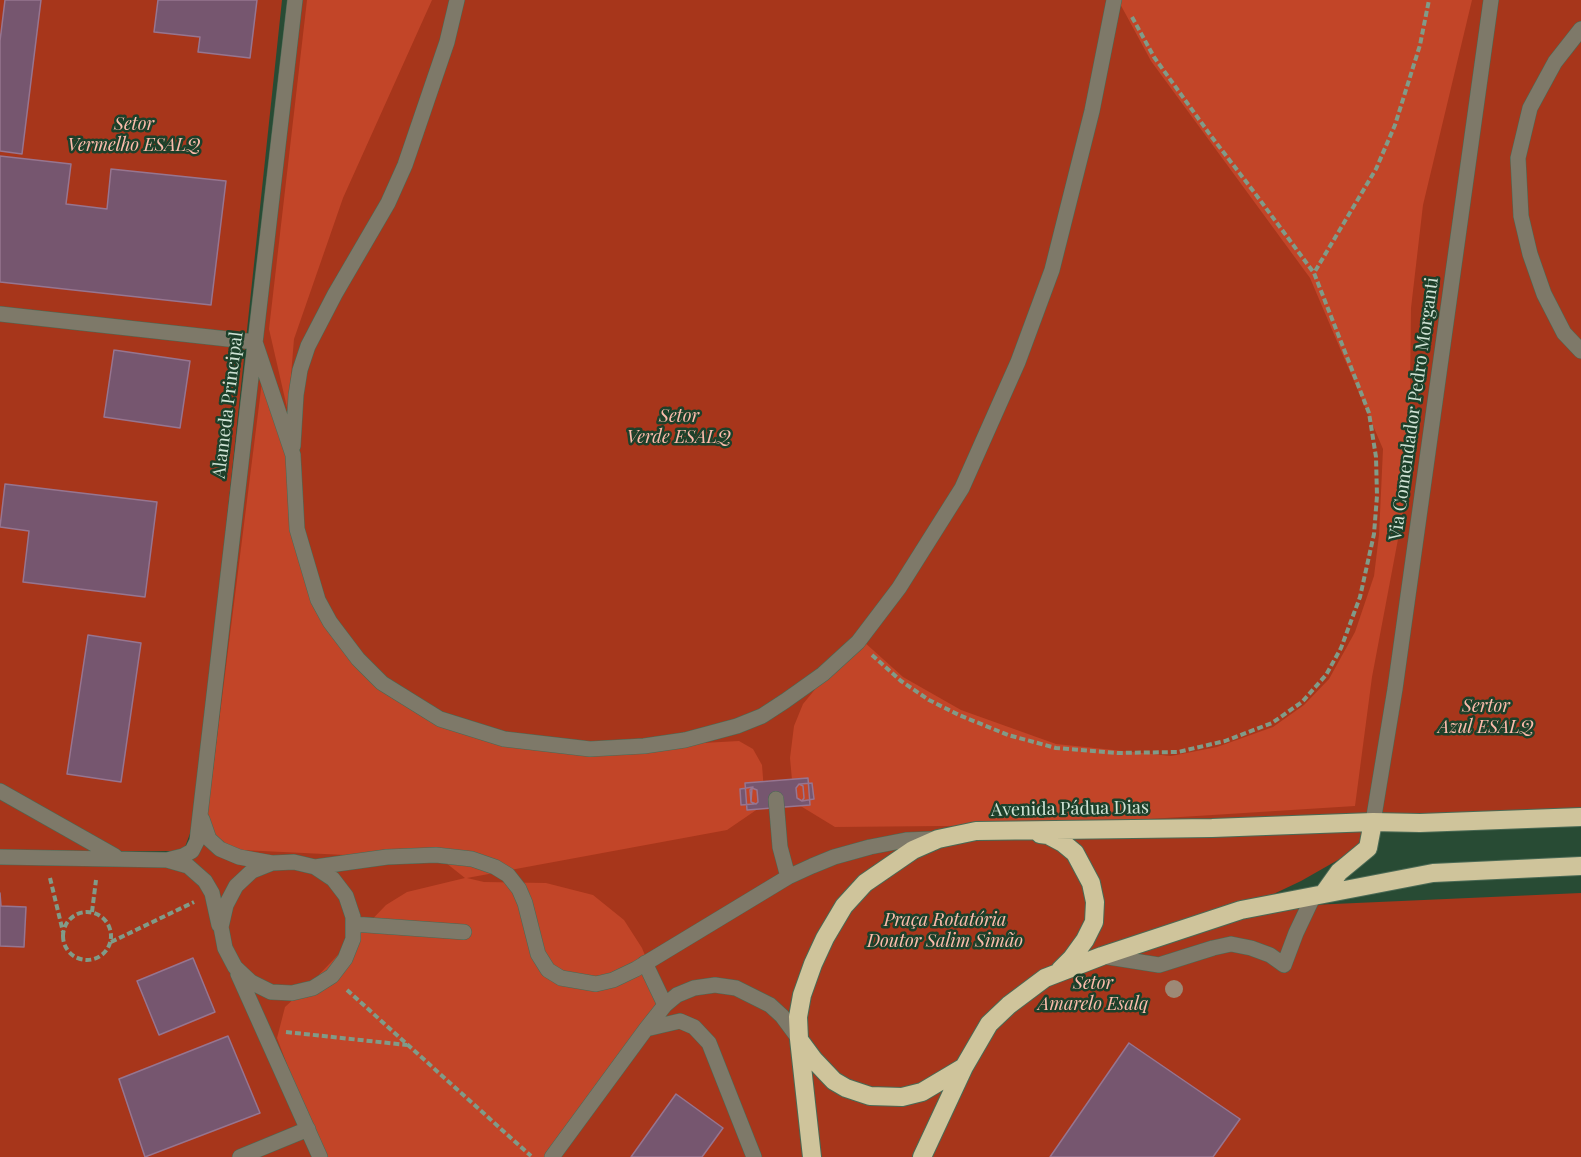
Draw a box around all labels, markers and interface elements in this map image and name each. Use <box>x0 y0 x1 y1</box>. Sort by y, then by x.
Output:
park label: Setor Vermelho ESALQ <box>68 113 200 156</box>
street label: Via Comendador Pedro Morganti <box>1385 276 1443 542</box>
street label: Alameda Principal <box>208 330 248 480</box>
park label: Setor Verde ESALQ <box>627 405 731 448</box>
park label: Sertor Azul ESALQ <box>1438 695 1534 738</box>
street label: Avenida Pádua Dias <box>991 797 1149 821</box>
park label: Praça Rotatória Doutor Salim Simão <box>867 909 1023 952</box>
park label: Setor Amarelo Esalq <box>1038 972 1148 1014</box>

